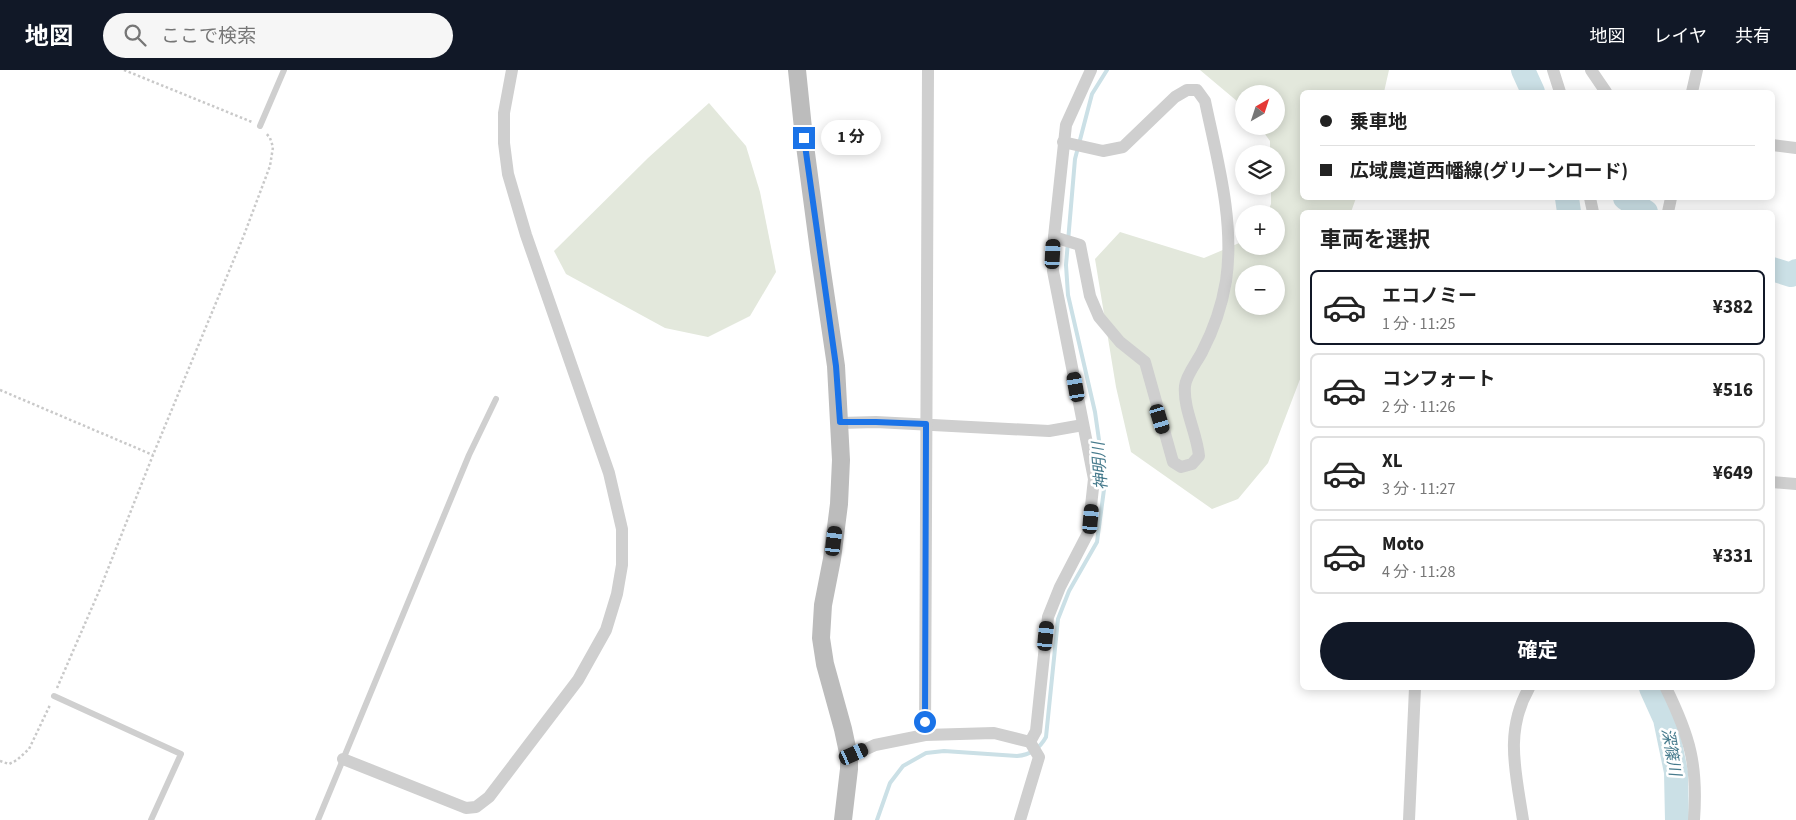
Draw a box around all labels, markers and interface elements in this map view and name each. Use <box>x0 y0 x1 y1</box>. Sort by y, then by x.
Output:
search box <box>103 13 453 58</box>
text: 地図 <box>25 19 73 54</box>
icon: search <box>121 21 149 49</box>
text: ここで検索 <box>161 23 256 50</box>
text: 地図 <box>1590 24 1626 49</box>
text: レイヤ <box>1654 24 1707 49</box>
text: 共有 <box>1735 24 1771 49</box>
north arrow <box>1235 85 1285 135</box>
map controls <box>1235 85 1285 315</box>
text: 乗車地 <box>1350 109 1407 136</box>
callout: 1 分 <box>822 120 882 156</box>
text: 1 分 <box>837 126 865 148</box>
route end <box>793 127 815 149</box>
button: layers <box>1235 145 1285 195</box>
text: 広域農道西幡線(グリーンロード) <box>1350 158 1628 185</box>
button: + <box>1235 205 1285 255</box>
text: 車両を選択 <box>1320 224 1430 256</box>
car <box>1044 239 1061 269</box>
button: − <box>1235 265 1285 315</box>
text: エコノミー <box>1382 283 1477 310</box>
icon: car <box>1322 285 1367 330</box>
text: ¥382 <box>1713 294 1753 321</box>
text: 1 分 · 11:25 <box>1382 313 1455 335</box>
text: コンフォート <box>1382 366 1495 393</box>
icon: car <box>1322 368 1367 413</box>
car <box>1066 371 1085 403</box>
text: ¥516 <box>1713 377 1753 404</box>
text: 2 分 · 11:26 <box>1382 396 1455 418</box>
car <box>1148 402 1171 436</box>
water label: 神明川 <box>1087 439 1113 491</box>
text: XL <box>1382 448 1403 475</box>
icon: car <box>1322 451 1367 496</box>
text: ¥649 <box>1713 460 1753 487</box>
text: 3 分 · 11:27 <box>1382 478 1455 500</box>
car <box>1082 503 1099 535</box>
car <box>824 525 843 557</box>
text: Moto <box>1382 531 1424 558</box>
icon: car <box>1322 534 1367 579</box>
text: ¥331 <box>1713 543 1753 570</box>
text: 4 分 · 11:28 <box>1382 561 1455 583</box>
car <box>1036 620 1055 652</box>
button: 確定 <box>1320 622 1755 680</box>
route start <box>914 711 936 733</box>
water label: 深篠川 <box>1656 726 1686 780</box>
car <box>837 741 870 767</box>

